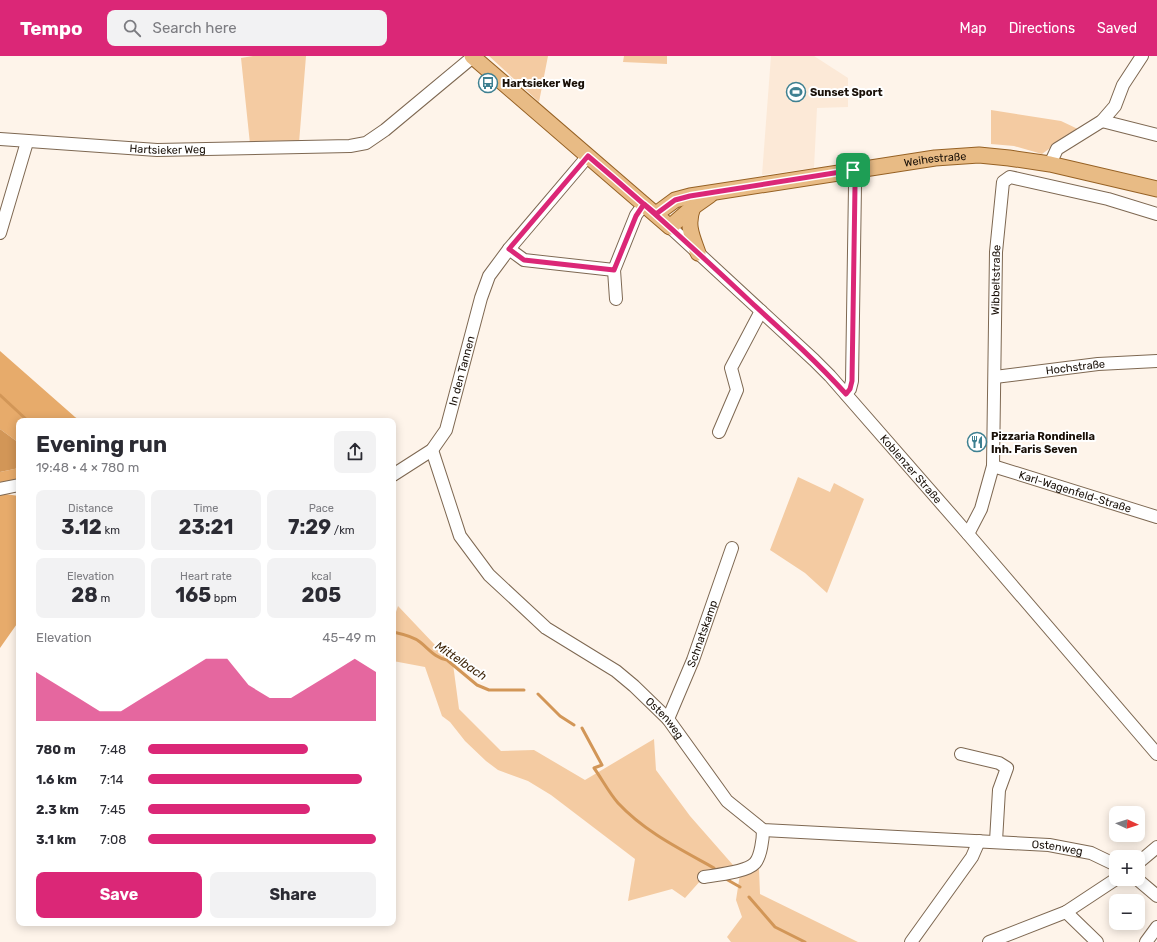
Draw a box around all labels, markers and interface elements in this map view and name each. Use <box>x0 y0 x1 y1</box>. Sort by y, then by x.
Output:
search box <box>107 10 387 46</box>
text: Tempo <box>20 17 83 40</box>
icon: search <box>121 17 143 39</box>
text: Search here <box>153 19 237 37</box>
text: Map <box>960 20 987 37</box>
text: Directions <box>1009 20 1075 37</box>
text: Saved <box>1097 20 1137 37</box>
bus stop icon: Hartsieker Weg <box>477 72 499 94</box>
place label: Hartsieker Weg <box>502 77 585 90</box>
sports icon: Sunset Sport <box>785 81 807 103</box>
place label: Sunset Sport <box>810 86 883 99</box>
street label: Hartsieker Weg <box>129 142 206 157</box>
street label: Weihestraße <box>903 149 967 169</box>
pin <box>836 153 870 187</box>
icon: arrive <box>842 159 864 181</box>
street label: Wibbeltstraße <box>989 244 1003 315</box>
street label: In den Tannen <box>446 334 477 407</box>
street label: Hochstraße <box>1045 357 1105 377</box>
place label: Pizzaria Rondinella Inh. Faris Seven <box>991 430 1095 456</box>
text: Evening run <box>36 431 167 458</box>
button: share <box>334 431 376 473</box>
restaurant icon: Pizzaria Rondinella Inh. Faris Seven <box>966 431 988 453</box>
street label: Koblenzer Straße <box>878 432 945 506</box>
text: 19:48 · 4 × 780 m <box>36 460 139 475</box>
street label: Karl-Wagenfeld-Straße <box>1017 468 1133 515</box>
text: Distance <box>68 502 113 515</box>
text: Time <box>194 502 218 515</box>
text: Pace <box>309 502 334 515</box>
text: 3.12 <box>61 515 102 539</box>
text: 23:21 <box>179 515 233 539</box>
text: 7:29 <box>288 515 331 539</box>
text: km <box>102 524 120 537</box>
text: /km <box>331 524 355 537</box>
text: Elevation <box>67 570 114 583</box>
text: Heart rate <box>180 570 232 583</box>
text: kcal <box>311 570 331 583</box>
text: 28 <box>71 583 98 607</box>
text: 165 <box>175 583 211 607</box>
text: 205 <box>302 583 341 607</box>
text: m <box>98 592 110 605</box>
text: bpm <box>211 592 237 605</box>
street label: Schnatskamp <box>684 598 720 669</box>
text: Elevation <box>36 630 92 645</box>
text: 45–49 m <box>322 630 376 645</box>
water label: Mittelbach <box>432 639 490 683</box>
street label: Ostenweg <box>643 694 687 741</box>
text: 780 m <box>36 742 76 757</box>
text: 7:48 <box>100 742 126 757</box>
text: 1.6 km <box>36 772 77 787</box>
text: 7:14 <box>100 772 124 787</box>
text: 2.3 km <box>36 802 79 817</box>
text: 7:45 <box>100 802 126 817</box>
north arrow <box>1109 806 1145 842</box>
map controls <box>1109 806 1145 930</box>
text: 3.1 km <box>36 832 76 847</box>
text: 7:08 <box>100 832 127 847</box>
street label: Ostenweg <box>1031 838 1084 858</box>
button: + <box>1109 850 1145 886</box>
button: Save <box>36 872 202 918</box>
button: Share <box>210 872 376 918</box>
button: − <box>1109 894 1145 930</box>

